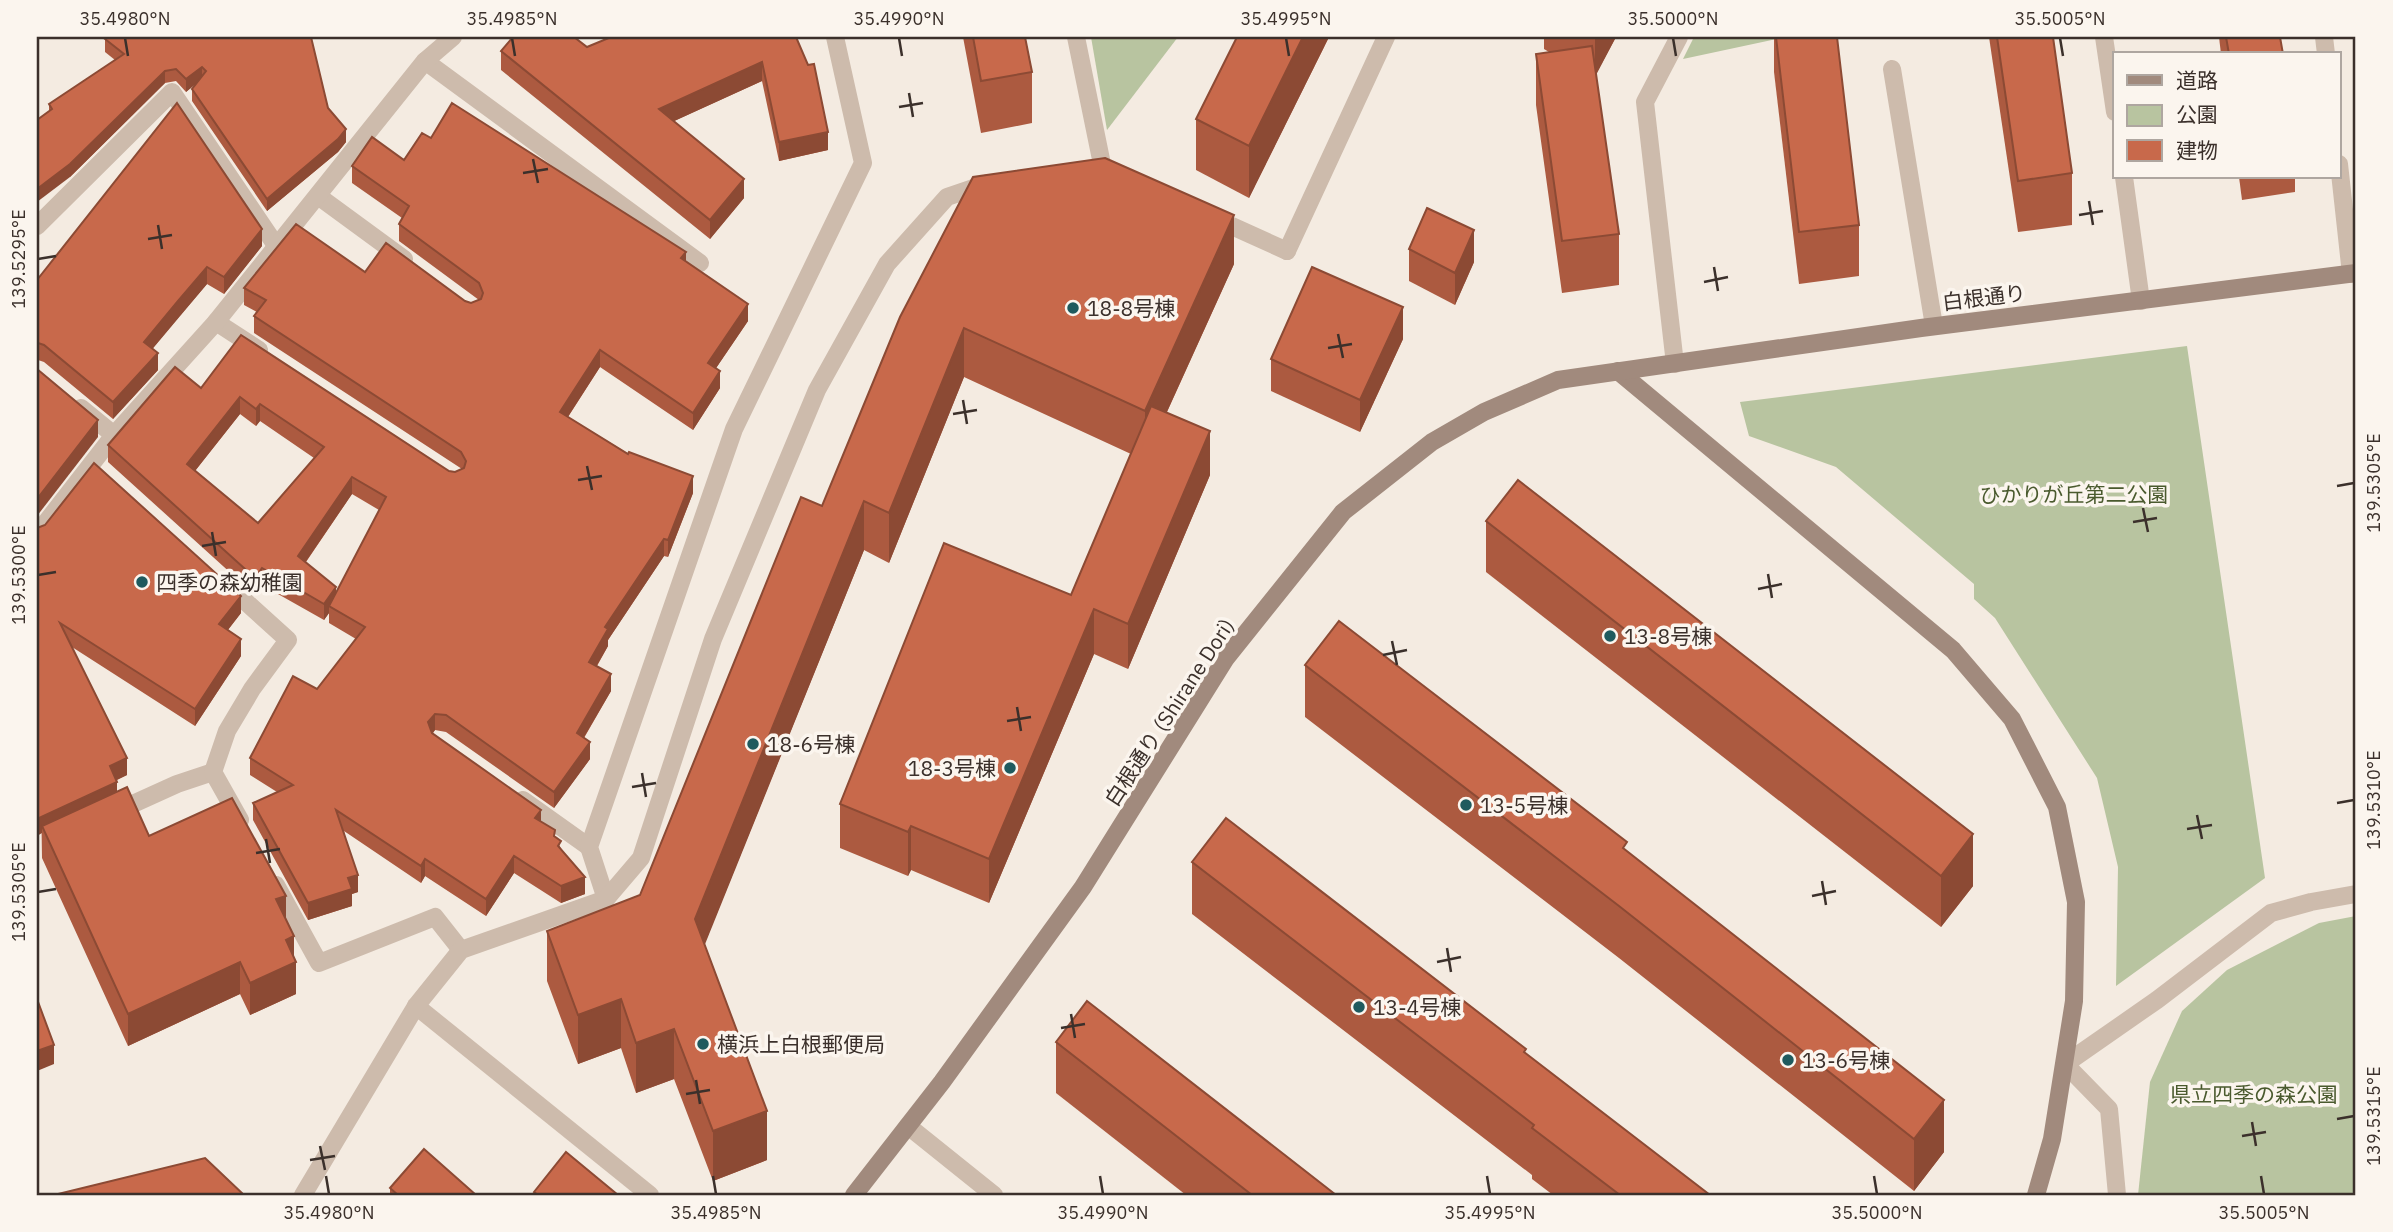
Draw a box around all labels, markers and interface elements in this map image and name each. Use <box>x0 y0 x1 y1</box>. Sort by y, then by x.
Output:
text: 35.4980°N <box>80 7 170 30</box>
text: 35.4985°N <box>467 7 557 30</box>
text: 35.4990°N <box>854 7 944 30</box>
text: 35.4995°N <box>1241 7 1331 30</box>
text: 35.5000°N <box>1628 7 1718 30</box>
text: 35.5005°N <box>2015 7 2105 30</box>
legend <box>2113 52 2340 178</box>
text: 道路 <box>2176 66 2218 94</box>
text: 公園 <box>2176 100 2218 128</box>
text: 建物 <box>2176 136 2218 164</box>
text: 139.5295°E <box>7 209 30 309</box>
street label: 白根通り <box>1941 278 2027 316</box>
place label: 18-8号棟 <box>1087 294 1175 322</box>
marker: 18-8号棟 <box>1065 300 1081 316</box>
text: 139.5305°E <box>2362 433 2385 533</box>
park label: ひかりが丘第二公園 <box>1980 480 2169 508</box>
text: 139.5300°E <box>7 525 30 625</box>
place label: 四季の森幼稚園 <box>156 568 303 596</box>
marker: 四季の森幼稚園 <box>134 574 150 590</box>
street label: 白根通り (Shirane Dori) <box>1098 613 1240 811</box>
place label: 13-8号棟 <box>1624 622 1712 650</box>
marker: 13-8号棟 <box>1602 628 1618 644</box>
place label: 18-6号棟 <box>767 730 855 758</box>
marker: 18-6号棟 <box>745 736 761 752</box>
text: 139.5310°E <box>2362 750 2385 850</box>
place label: 18-3号棟 <box>908 754 996 782</box>
marker: 18-3号棟 <box>1002 760 1018 776</box>
place label: 13-5号棟 <box>1480 791 1568 819</box>
marker: 13-5号棟 <box>1458 797 1474 813</box>
text: 139.5305°E <box>7 842 30 942</box>
place label: 13-4号棟 <box>1373 993 1461 1021</box>
marker: 13-4号棟 <box>1351 999 1367 1015</box>
place label: 横浜上白根郵便局 <box>717 1030 885 1058</box>
marker: 横浜上白根郵便局 <box>695 1036 711 1052</box>
place label: 13-6号棟 <box>1802 1046 1890 1074</box>
marker: 13-6号棟 <box>1780 1052 1796 1068</box>
text: 139.5315°E <box>2362 1066 2385 1166</box>
park label: 県立四季の森公園 <box>2170 1080 2338 1108</box>
text: 35.4980°N <box>284 1201 374 1224</box>
text: 35.4985°N <box>671 1201 761 1224</box>
text: 35.4990°N <box>1058 1201 1148 1224</box>
text: 35.4995°N <box>1445 1201 1535 1224</box>
text: 35.5000°N <box>1832 1201 1922 1224</box>
text: 35.5005°N <box>2219 1201 2309 1224</box>

